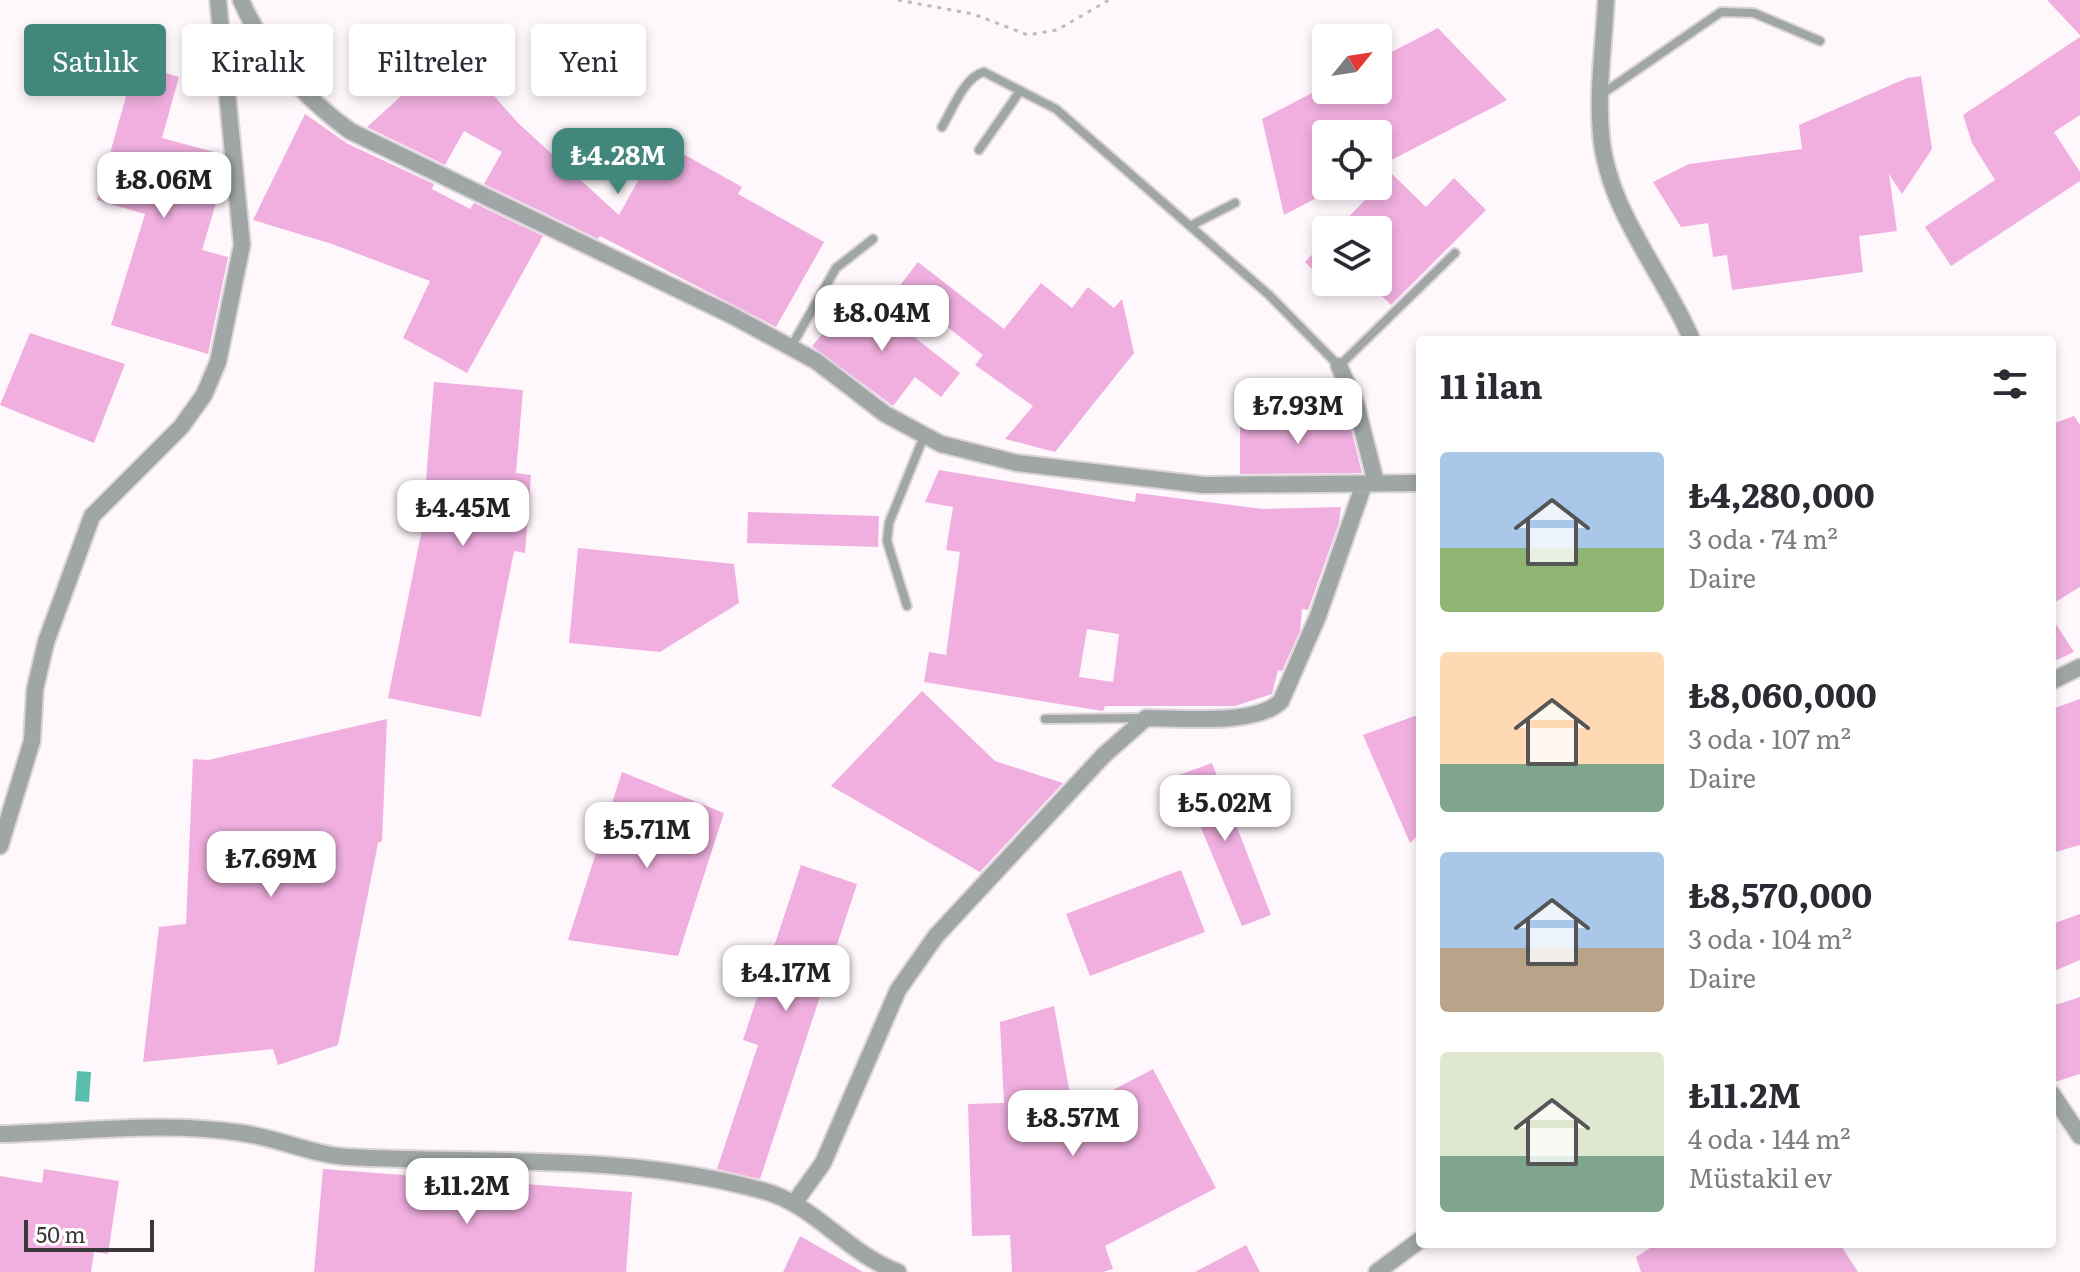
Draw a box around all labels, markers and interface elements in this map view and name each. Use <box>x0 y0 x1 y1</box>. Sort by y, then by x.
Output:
chip: Satılık <box>24 24 166 96</box>
chip: Kiralık <box>182 24 333 96</box>
chip: Filtreler <box>349 24 515 96</box>
chip: Yeni <box>531 24 646 96</box>
north arrow <box>1312 24 1392 104</box>
map controls <box>1312 24 1392 296</box>
button: locate <box>1312 120 1392 200</box>
pin: ₺4.28M <box>553 128 683 196</box>
text: ₺4.28M <box>570 134 666 173</box>
pin: ₺8.06M <box>99 152 229 220</box>
text: ₺8.06M <box>115 158 213 197</box>
button: layers <box>1312 216 1392 296</box>
pin: ₺8.04M <box>817 285 947 353</box>
text: ₺8.04M <box>833 291 931 330</box>
text: 11 ilan <box>1440 359 1543 409</box>
icon: filters <box>1988 362 2032 406</box>
pin: ₺7.93M <box>1233 378 1363 446</box>
text: ₺7.93M <box>1252 384 1344 423</box>
text: ₺4,280,000 <box>1688 468 1875 518</box>
pin: ₺4.45M <box>398 480 528 548</box>
icon: home <box>1504 484 1600 580</box>
text: ₺4.45M <box>415 486 511 525</box>
text: 3 oda · 74 m² <box>1688 518 1838 557</box>
text: Daire <box>1688 557 1756 596</box>
text: ₺8,060,000 <box>1688 668 1877 718</box>
icon: home <box>1504 684 1600 780</box>
text: 3 oda · 107 m² <box>1688 718 1851 757</box>
text: Daire <box>1688 757 1756 796</box>
pin: ₺5.02M <box>1160 775 1290 843</box>
text: ₺5.02M <box>1178 781 1272 820</box>
pin: ₺5.71M <box>582 802 712 870</box>
text: ₺5.71M <box>603 808 691 847</box>
pin: ₺7.69M <box>206 831 336 899</box>
text: ₺7.69M <box>225 837 317 876</box>
text: ₺8,570,000 <box>1688 868 1872 918</box>
icon: home <box>1504 884 1600 980</box>
text: 3 oda · 104 m² <box>1688 918 1852 957</box>
pin: ₺4.17M <box>721 945 851 1013</box>
text: ₺4.17M <box>741 951 831 990</box>
text: Daire <box>1688 957 1756 996</box>
text: ₺11.2M <box>1688 1068 1801 1118</box>
icon: home <box>1504 1084 1600 1180</box>
pin: ₺8.57M <box>1008 1090 1138 1158</box>
text: ₺8.57M <box>1026 1096 1120 1135</box>
text: 4 oda · 144 m² <box>1688 1118 1851 1157</box>
text: Müstakil ev <box>1688 1157 1832 1196</box>
pin: ₺11.2M <box>402 1158 532 1226</box>
text: ₺11.2M <box>424 1164 510 1203</box>
scale bar <box>24 1216 154 1252</box>
text: 50 m <box>36 1217 86 1250</box>

